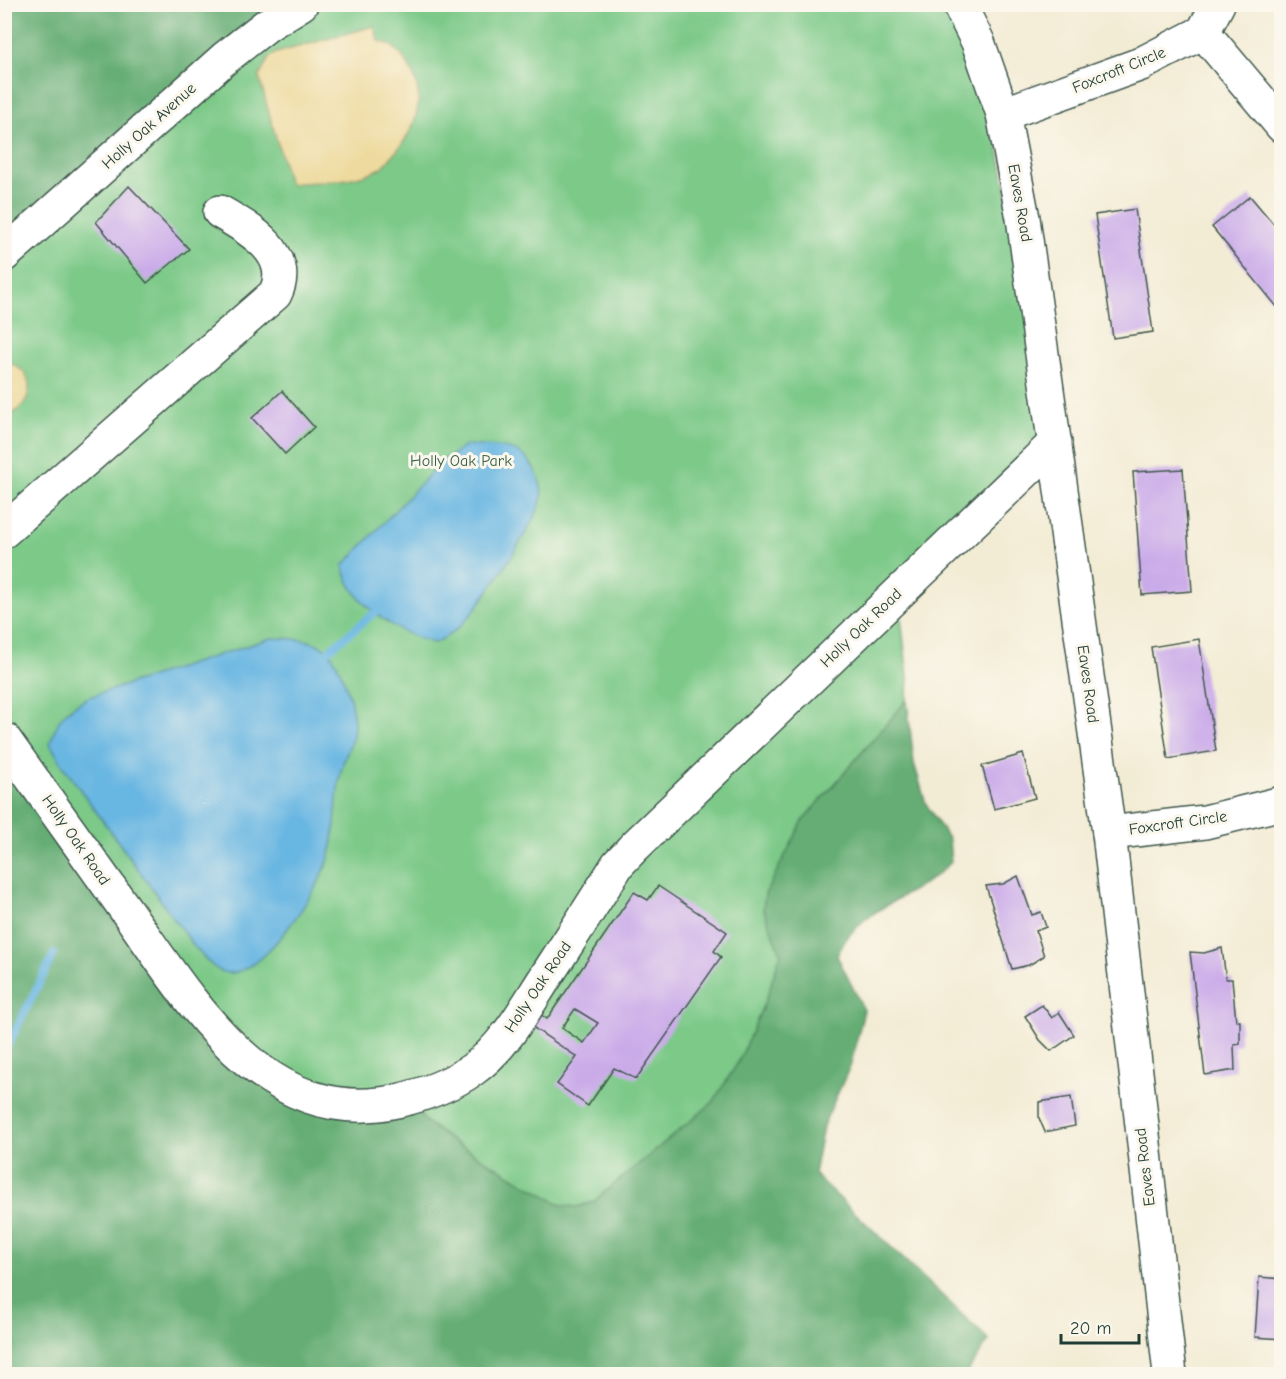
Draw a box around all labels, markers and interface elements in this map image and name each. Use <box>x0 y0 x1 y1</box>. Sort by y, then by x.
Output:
street label: Foxcroft Circle <box>1070 43 1168 97</box>
street label: Holly Oak Avenue <box>98 79 200 173</box>
street label: Eaves Road <box>1004 163 1036 243</box>
park label: Holly Oak Park <box>410 452 512 470</box>
street label: Holly Oak Road <box>817 585 905 671</box>
street label: Eaves Road <box>1074 644 1102 724</box>
street label: Holly Oak Road <box>38 792 114 888</box>
street label: Foxcroft Circle <box>1128 807 1228 839</box>
street label: Holly Oak Road <box>501 938 575 1036</box>
street label: Eaves Road <box>1131 1127 1159 1207</box>
scale bar <box>1061 1307 1139 1345</box>
text: 20 m <box>1070 1318 1111 1339</box>

